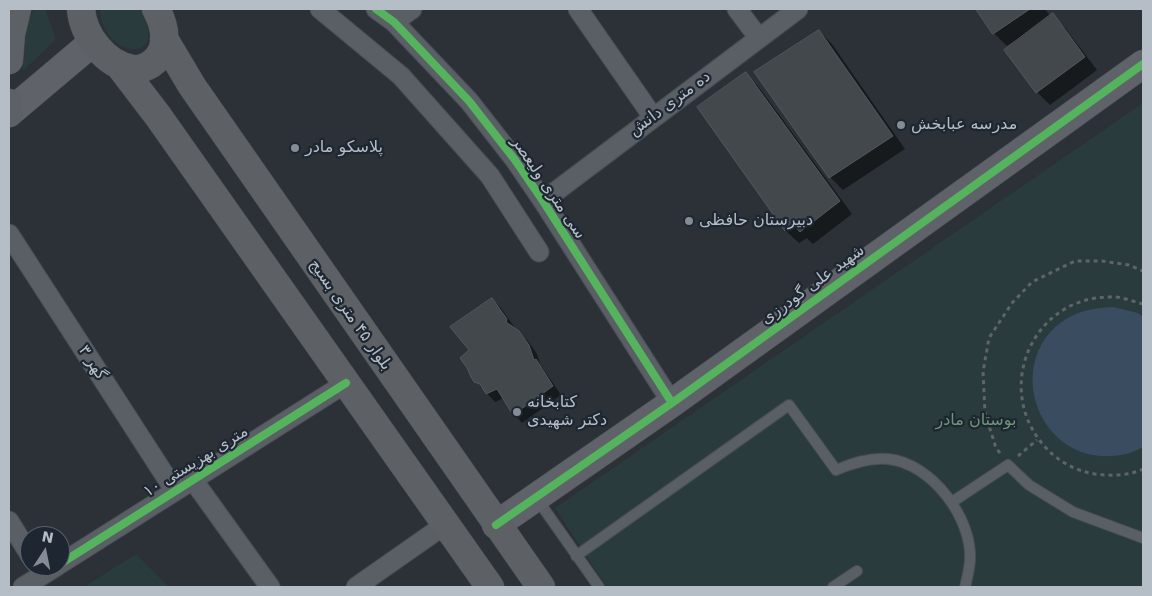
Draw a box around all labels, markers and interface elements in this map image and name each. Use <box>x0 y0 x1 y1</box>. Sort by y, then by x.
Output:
street label: ده متری دانش <box>626 67 714 141</box>
place label: مدرسه عبابخش <box>911 115 1017 135</box>
marker: مدرسه عبابخش <box>895 119 907 131</box>
street label: سی متری ولیعصر <box>507 133 589 243</box>
place label: پلاسکو مادر <box>305 138 383 158</box>
marker: پلاسکو مادر <box>289 142 301 154</box>
place label: دبیرستان حافظی <box>699 211 813 231</box>
marker: دبیرستان حافظی <box>683 215 695 227</box>
street label: شهید علی گودرزی <box>757 241 869 329</box>
street label: بلوار ۴۵ متری بسیج <box>304 256 396 374</box>
street label: گهر ۳ <box>74 342 110 384</box>
place label: کتابخانه دکتر شهیدی <box>527 393 607 431</box>
marker: کتابخانه دکتر شهیدی <box>511 406 523 418</box>
park label: بوستان مادر <box>936 411 1016 431</box>
street label: ۱۰ متری بهزیستی <box>140 422 252 502</box>
north arrow <box>20 526 70 576</box>
text: N <box>40 528 55 546</box>

